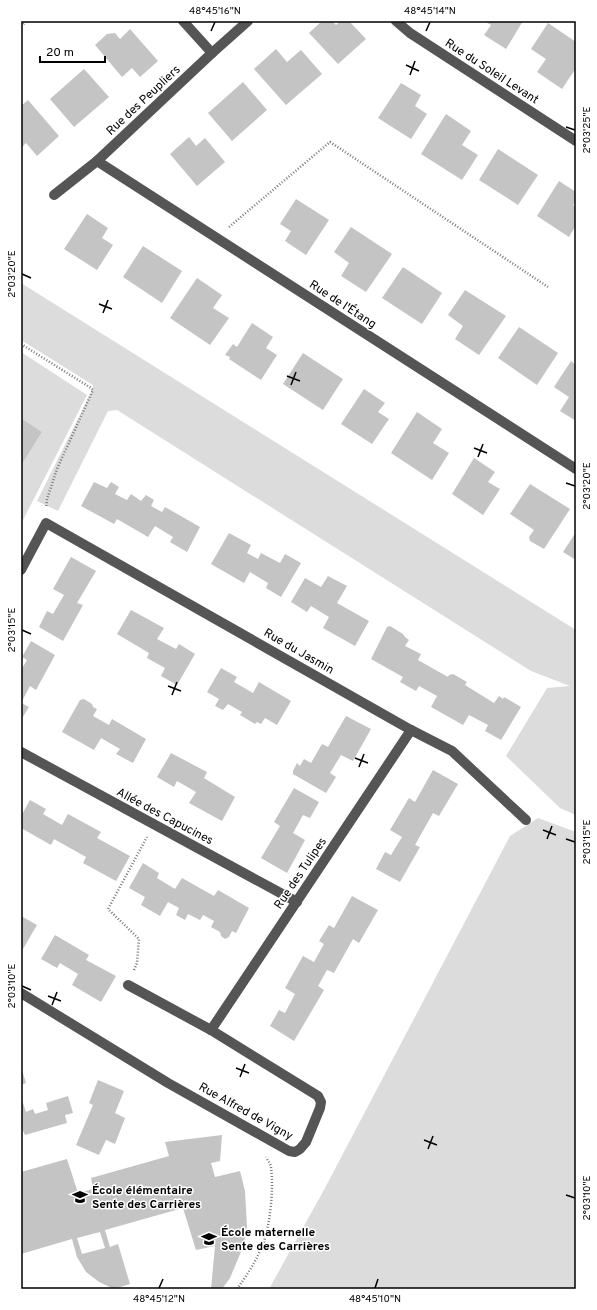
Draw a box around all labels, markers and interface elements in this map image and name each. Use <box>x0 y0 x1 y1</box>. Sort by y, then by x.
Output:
text: 48°45'16"N <box>189 5 241 18</box>
text: 48°45'14"N <box>404 5 456 18</box>
street label: Rue du Soleil Levant <box>441 36 541 108</box>
scale bar <box>40 38 105 64</box>
text: 20 m <box>46 45 74 61</box>
street label: Rue des Peupliers <box>103 62 184 139</box>
text: 2°03'25"E <box>581 106 594 154</box>
text: 2°03'20"E <box>6 250 19 298</box>
street label: Rue de l'Étang <box>306 277 379 333</box>
text: 2°03'20"E <box>581 462 594 510</box>
text: 2°03'15"E <box>6 608 19 652</box>
street label: Rue du Jasmin <box>260 625 337 678</box>
street label: Allée des Capucines <box>113 785 216 849</box>
text: 2°03'15"E <box>581 820 594 864</box>
street label: Rue des Tulipes <box>271 835 331 913</box>
text: 2°03'10"E <box>6 964 19 1008</box>
street label: Rue Alfred de Vigny <box>195 1079 296 1144</box>
text: 2°03'10"E <box>581 1176 594 1220</box>
place label: École élémentaire Sente des Carrières <box>92 1183 201 1213</box>
school or university icon: École élémentaire Sente des Carrières <box>71 1188 89 1206</box>
place label: École maternelle Sente des Carrières <box>221 1225 330 1255</box>
school or university icon: École maternelle Sente des Carrières <box>200 1230 218 1248</box>
text: 48°45'12"N <box>133 1293 185 1306</box>
text: 48°45'10"N <box>349 1293 401 1306</box>

